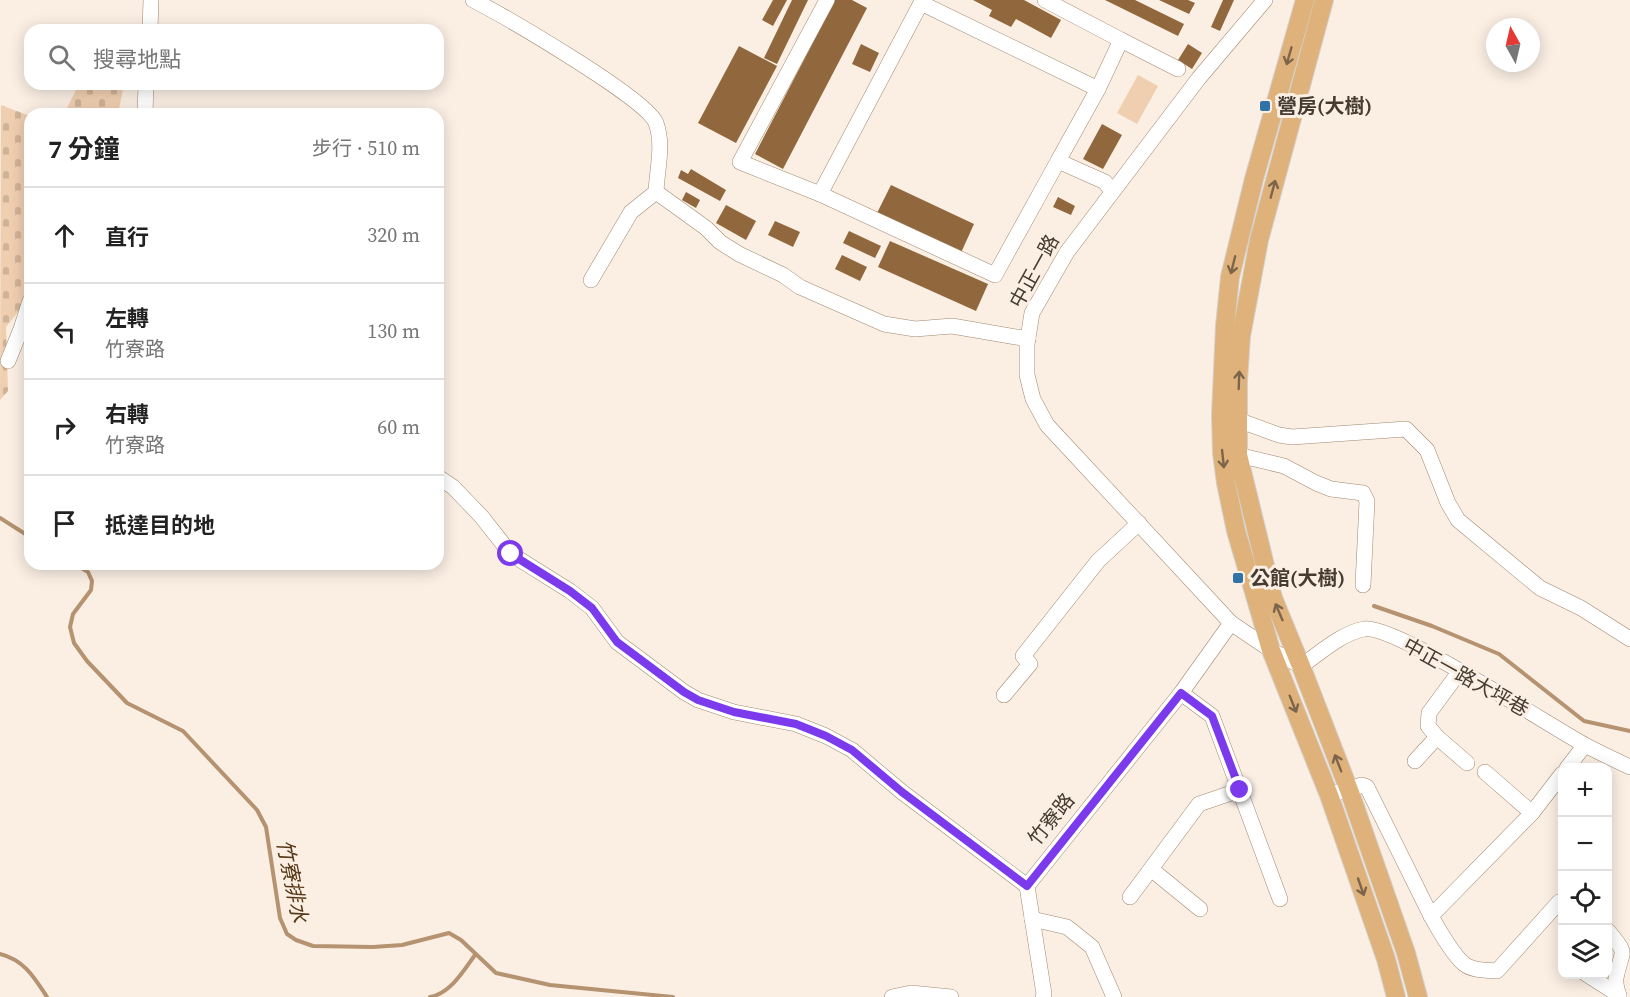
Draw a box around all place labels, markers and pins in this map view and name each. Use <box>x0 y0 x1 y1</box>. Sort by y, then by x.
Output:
place label: 營房(大樹) <box>1277 92 1372 120</box>
marker: 營房(大樹) <box>1258 99 1272 113</box>
place label: 公館(大樹) <box>1250 564 1345 592</box>
marker: 公館(大樹) <box>1231 571 1245 585</box>

